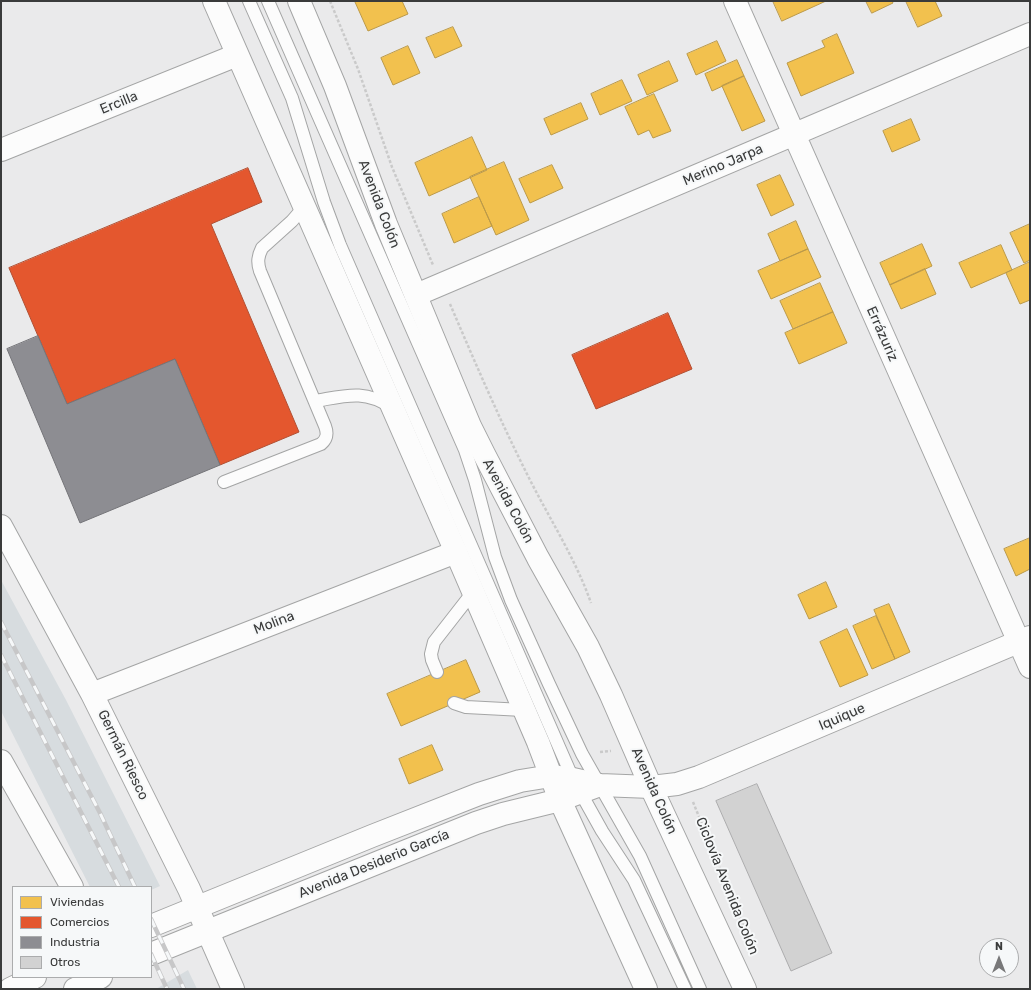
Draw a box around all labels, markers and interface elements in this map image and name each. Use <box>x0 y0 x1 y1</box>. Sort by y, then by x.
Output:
street label: Ercilla <box>98 88 140 118</box>
street label: Merino Jarpa <box>680 141 766 189</box>
street label: Avenida Colón <box>355 158 403 250</box>
street label: Errázuriz <box>863 304 901 364</box>
street label: Avenida Colón <box>479 456 537 546</box>
street label: Molina <box>251 608 297 638</box>
street label: Iquique <box>816 700 868 734</box>
street label: Germán Riesco <box>94 707 152 803</box>
street label: Avenida Colón <box>627 745 681 837</box>
street label: Ciclovía Avenida Colón <box>692 815 762 957</box>
street label: Avenida Desiderio García <box>296 826 452 902</box>
legend <box>12 886 152 978</box>
text: Viviendas <box>50 895 104 909</box>
text: Comercios <box>50 915 109 929</box>
text: Industria <box>50 935 100 949</box>
north arrow <box>979 938 1019 978</box>
text: N <box>995 940 1003 953</box>
text: Otros <box>50 955 80 969</box>

